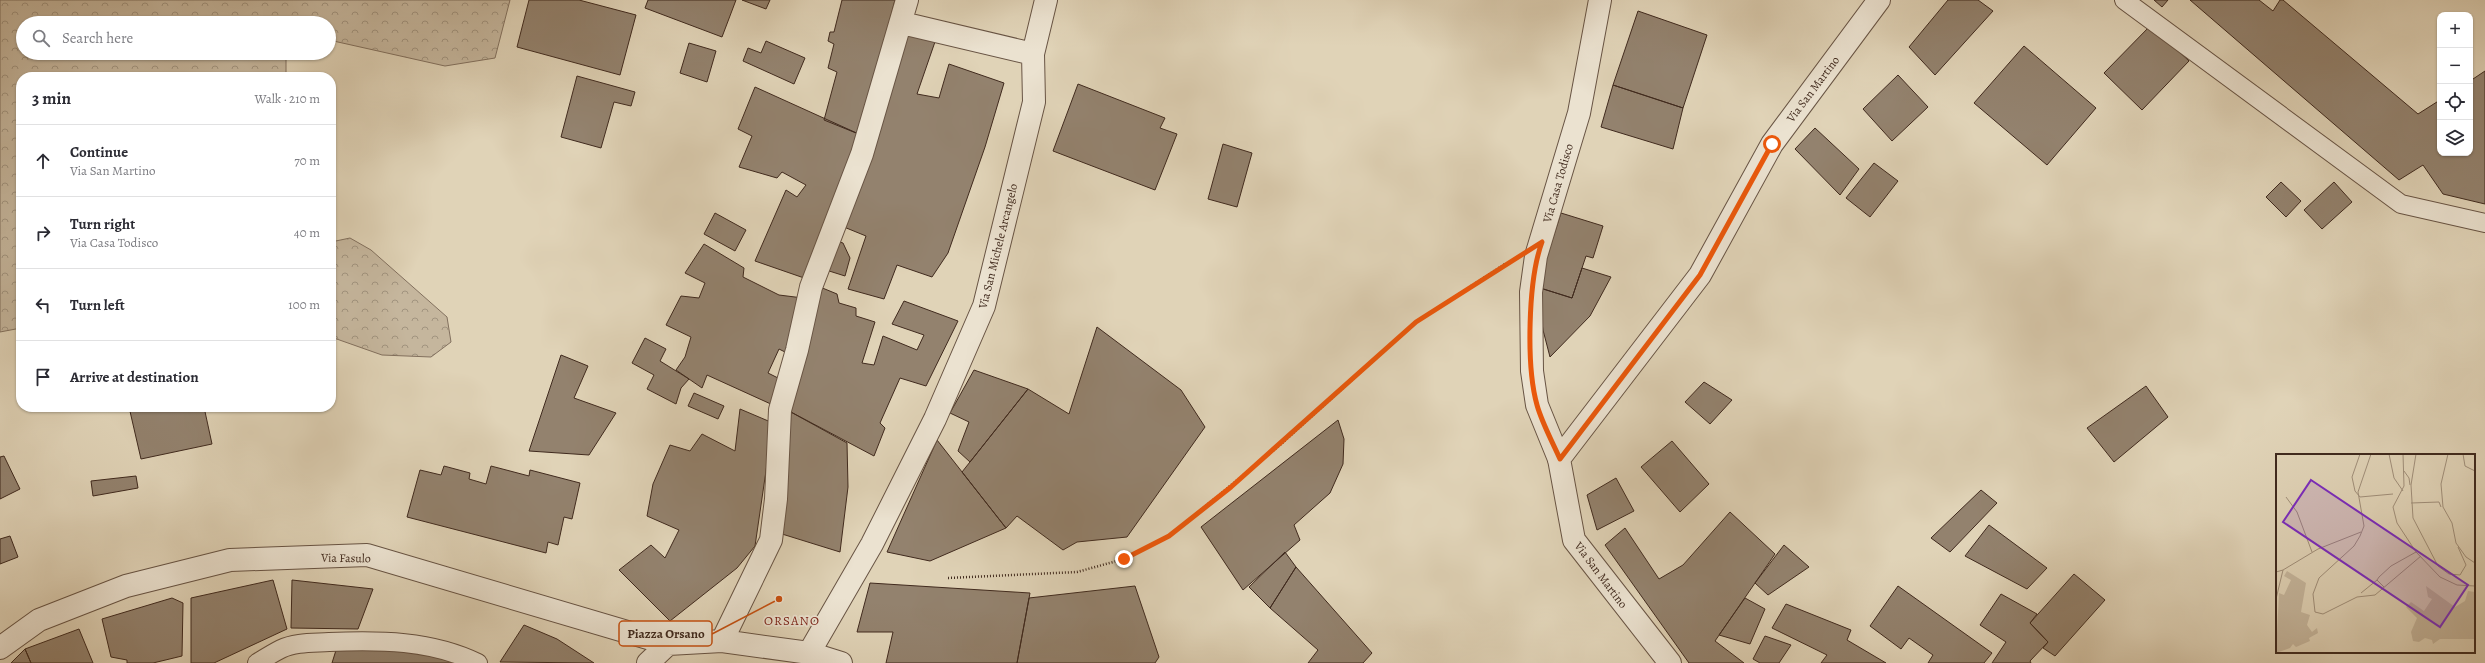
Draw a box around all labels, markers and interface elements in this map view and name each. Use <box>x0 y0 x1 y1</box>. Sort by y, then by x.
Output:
map controls <box>2437 12 2473 156</box>
button: + <box>2437 12 2473 48</box>
search box <box>16 16 336 60</box>
icon: search <box>30 27 52 49</box>
text: Search here <box>62 28 133 48</box>
button: − <box>2437 48 2473 84</box>
street label: Via San Martino <box>1782 53 1843 126</box>
button: locate <box>2437 84 2473 120</box>
text: 3 min <box>32 87 71 110</box>
text: Walk · 210 m <box>255 90 320 107</box>
button: layers <box>2437 120 2473 156</box>
route start <box>1763 135 1781 153</box>
text: Continue <box>70 142 128 162</box>
street label: Via Casa Todisco <box>1539 142 1577 225</box>
icon: ahead <box>32 150 54 172</box>
text: 70 m <box>294 152 320 169</box>
text: Via San Martino <box>70 162 156 179</box>
street label: Via San Michele Arcangelo <box>974 182 1021 311</box>
text: Turn right <box>70 214 135 234</box>
icon: right <box>32 222 54 244</box>
text: 40 m <box>294 224 320 241</box>
text: Via Casa Todisco <box>70 234 158 251</box>
icon: left <box>32 294 54 316</box>
text: Turn left <box>70 295 125 315</box>
text: 100 m <box>288 296 320 313</box>
icon: arrive <box>32 366 54 388</box>
text: Arrive at destination <box>70 367 199 387</box>
inset map <box>2276 454 2475 653</box>
street label: Via San Martino <box>1570 538 1631 611</box>
street label: Via Fasulo <box>320 550 371 566</box>
route end <box>1115 550 1133 568</box>
district label: ORSANO <box>764 612 820 629</box>
callout: Piazza Orsano <box>619 621 712 646</box>
text: Piazza Orsano <box>627 625 705 642</box>

